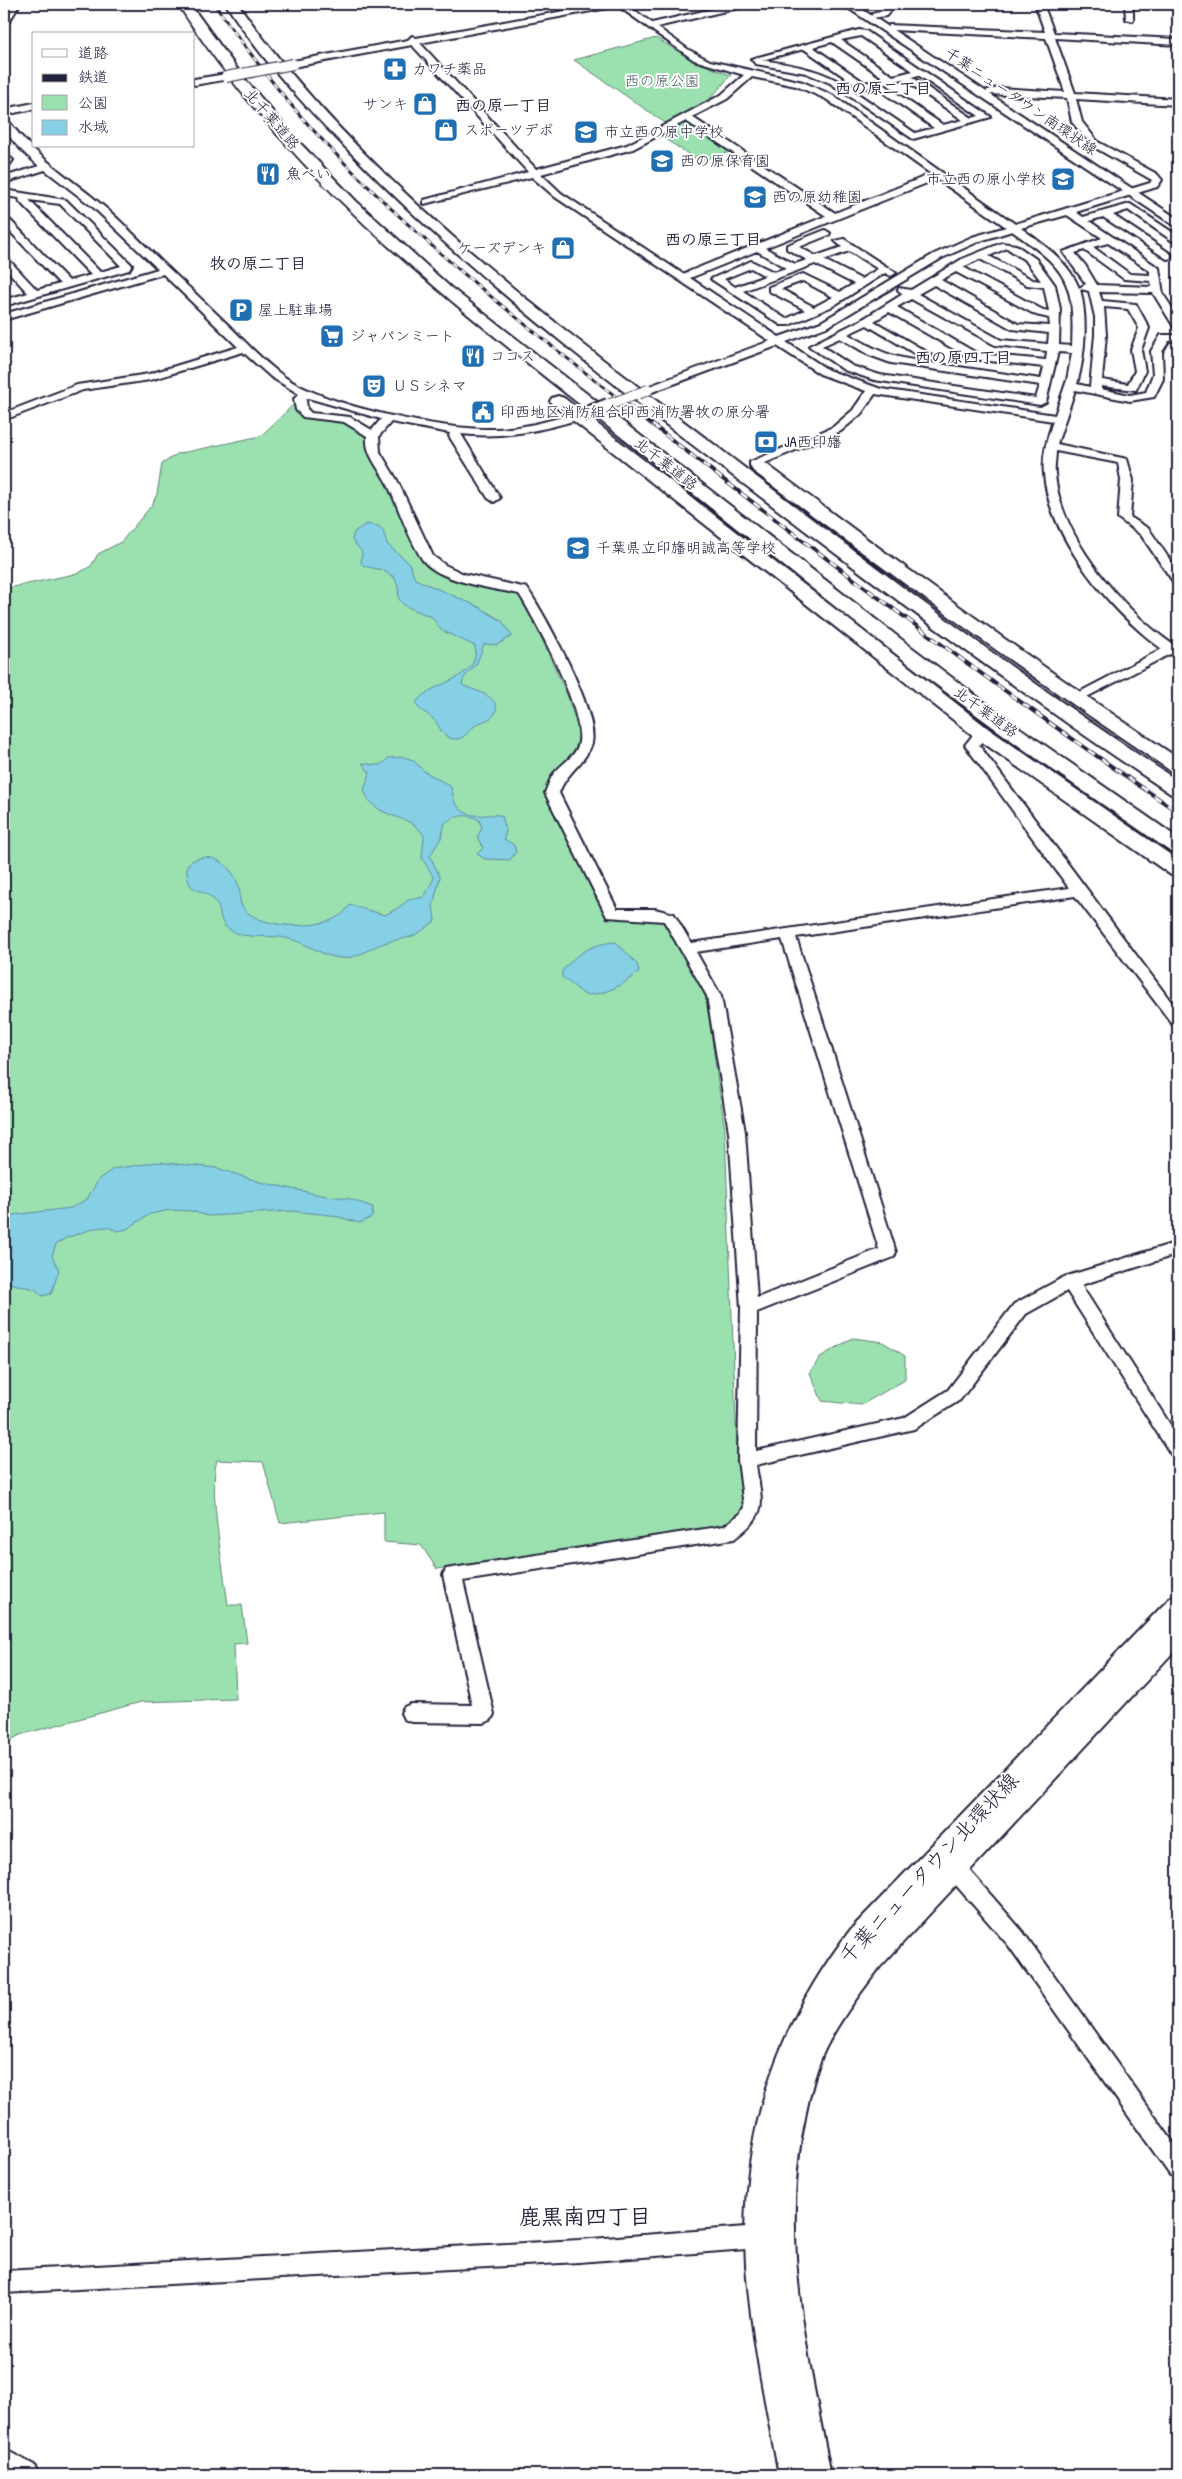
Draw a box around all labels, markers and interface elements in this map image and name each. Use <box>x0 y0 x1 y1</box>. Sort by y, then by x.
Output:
legend <box>32 32 195 148</box>
text: 道路 <box>78 42 108 63</box>
street label: 千葉ニュータウン南環状線 <box>941 42 1102 160</box>
pharmacy icon: カワチ薬品 <box>382 56 408 82</box>
place label: カワチ薬品 <box>412 58 487 79</box>
text: 鉄道 <box>78 66 108 87</box>
park label: 西の原公園 <box>624 70 700 91</box>
district label: 西の原二丁目 <box>835 77 931 99</box>
street label: 北千葉道路 <box>240 83 305 154</box>
shop icon: サンキ <box>412 91 438 117</box>
text: 公園 <box>78 92 108 113</box>
place label: サンキ <box>363 93 408 114</box>
district label: 西の原一丁目 <box>455 94 551 116</box>
text: 水域 <box>78 116 108 137</box>
shop icon: スポーツデポ <box>433 117 459 143</box>
place label: スポーツデポ <box>464 119 554 140</box>
school or university icon: 市立西の原中学校 <box>573 119 599 145</box>
place label: 市立西の原中学校 <box>604 121 724 142</box>
school or university icon: 西の原保育園 <box>649 148 675 174</box>
place label: 西の原保育園 <box>680 150 770 171</box>
restaurant icon: 魚べい <box>255 161 281 187</box>
place label: 魚べい <box>286 163 331 184</box>
school or university icon: 市立西の原小学校 <box>1050 166 1076 192</box>
place label: 市立西の原小学校 <box>926 168 1046 189</box>
school or university icon: 西の原幼稚園 <box>742 184 768 210</box>
place label: 西の原幼稚園 <box>772 186 862 207</box>
district label: 西の原三丁目 <box>665 228 761 250</box>
shop icon: ケーズデンキ <box>550 235 576 261</box>
place label: ケーズデンキ <box>457 237 546 258</box>
district label: 牧の原二丁目 <box>210 252 306 274</box>
parking icon: 屋上駐車場 <box>228 297 254 323</box>
place label: 屋上駐車場 <box>258 299 333 320</box>
supermarket icon: ジャパンミート <box>319 323 345 349</box>
place label: ジャパンミート <box>350 325 455 346</box>
restaurant icon: ココス <box>460 343 486 369</box>
place label: ココス <box>490 345 535 366</box>
district label: 西の原四丁目 <box>915 346 1011 368</box>
theatre icon: ＵＳシネマ <box>361 373 387 399</box>
place label: ＵＳシネマ <box>392 375 467 396</box>
public building icon: 印西地区消防組合印西消防署牧の原分署 <box>470 399 496 425</box>
place label: 印西地区消防組合印西消防署牧の原分署 <box>500 401 770 422</box>
bank icon: JA西印旛 <box>753 429 779 455</box>
place label: JA西印旛 <box>784 431 842 452</box>
street label: 北千葉道路 <box>630 432 702 495</box>
school or university icon: 千葉県立印旛明誠高等学校 <box>565 535 591 561</box>
place label: 千葉県立印旛明誠高等学校 <box>596 537 776 558</box>
street label: 北千葉道路 <box>950 681 1023 742</box>
street label: 千葉ニュータウン北環状線 <box>832 1766 1025 1970</box>
district label: 鹿黒南四丁目 <box>519 2201 651 2231</box>

